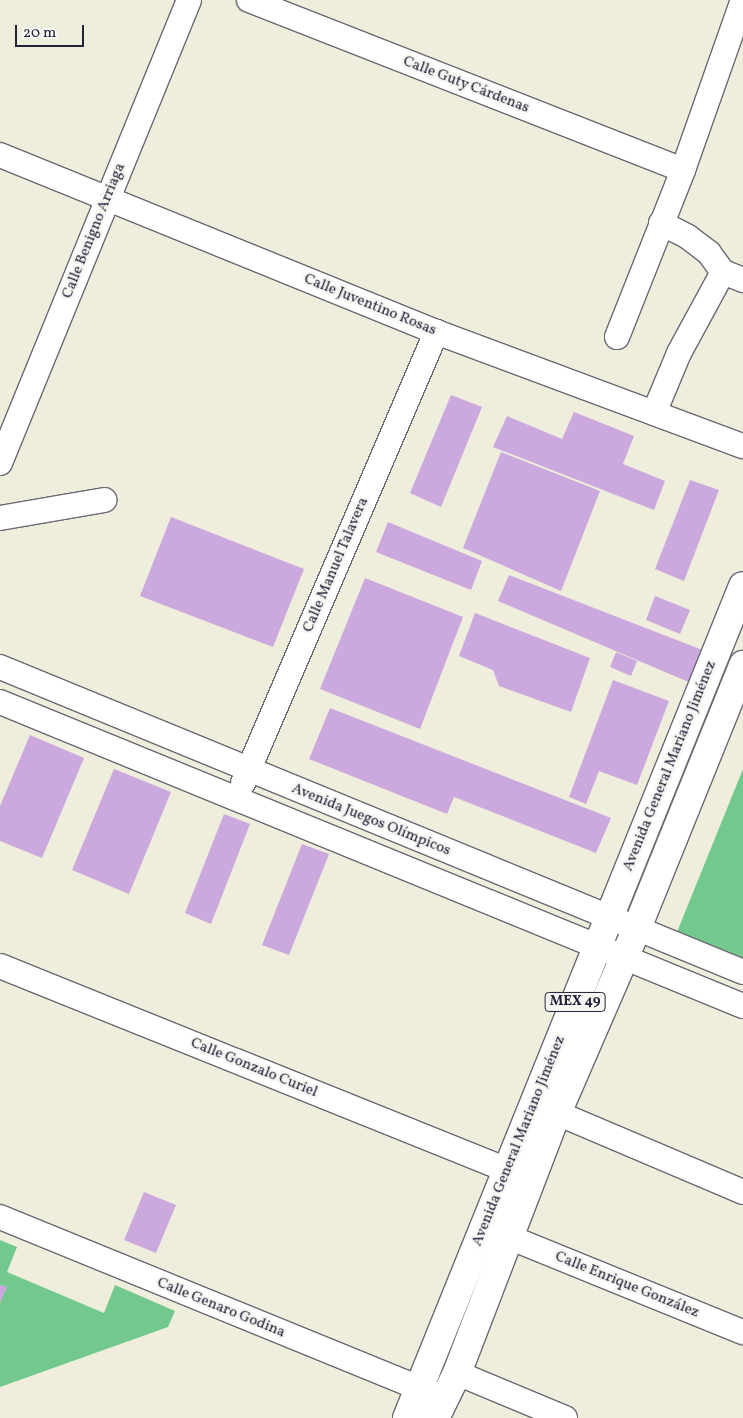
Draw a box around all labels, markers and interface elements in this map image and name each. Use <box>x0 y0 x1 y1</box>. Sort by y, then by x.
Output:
scale bar <box>18 15 86 47</box>
text: 20 m <box>23 23 56 44</box>
street label: Calle Guty Cárdenas <box>400 53 532 117</box>
street label: Calle Benigno Arriaga <box>59 161 129 301</box>
street label: Calle Juventino Rosas <box>301 270 439 340</box>
street label: Calle Manuel Talavera <box>299 495 373 635</box>
street label: Avenida General Mariano Jiménez <box>619 658 721 874</box>
street label: Avenida Juegos Olímpicos <box>289 780 453 860</box>
road number: MEX 49 <box>544 990 606 1014</box>
street label: Avenida General Mariano Jiménez <box>468 1033 570 1249</box>
street label: Calle Gonzalo Curiel <box>188 1034 320 1102</box>
street label: Calle Enrique González <box>552 1248 702 1322</box>
street label: Calle Genaro Godina <box>154 1274 288 1342</box>

